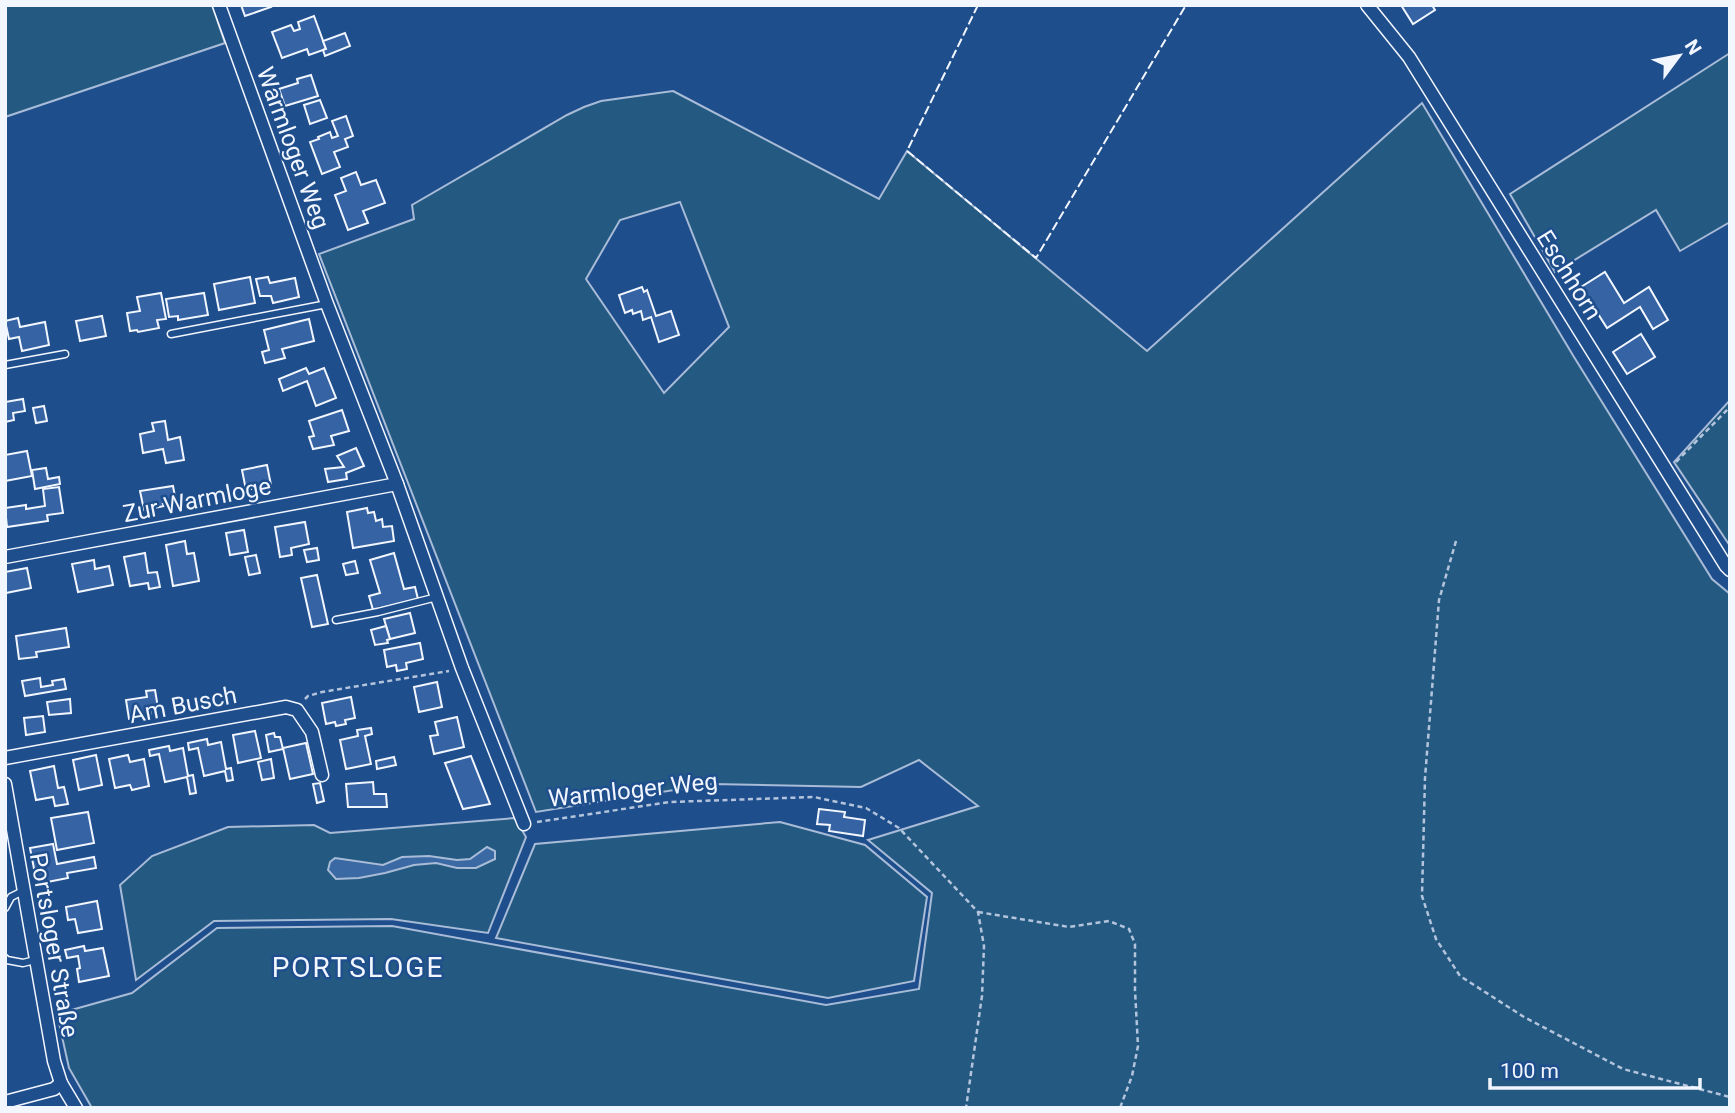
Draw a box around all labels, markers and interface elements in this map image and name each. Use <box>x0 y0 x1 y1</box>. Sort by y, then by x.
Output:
north arrow <box>1644 21 1714 91</box>
text: N <box>1680 35 1706 59</box>
street label: Warmloger Weg <box>251 63 335 233</box>
street label: Eschhorn <box>1531 225 1607 325</box>
street label: Zur Warmloge <box>121 472 273 528</box>
street label: Am Busch <box>127 681 239 729</box>
street label: Warmloger Weg <box>547 767 719 813</box>
street label: Portsloger Straße <box>24 850 84 1040</box>
district label: PORTSLOGE <box>272 951 444 984</box>
scale bar <box>1490 1046 1700 1090</box>
text: 100 m <box>1500 1059 1559 1083</box>

